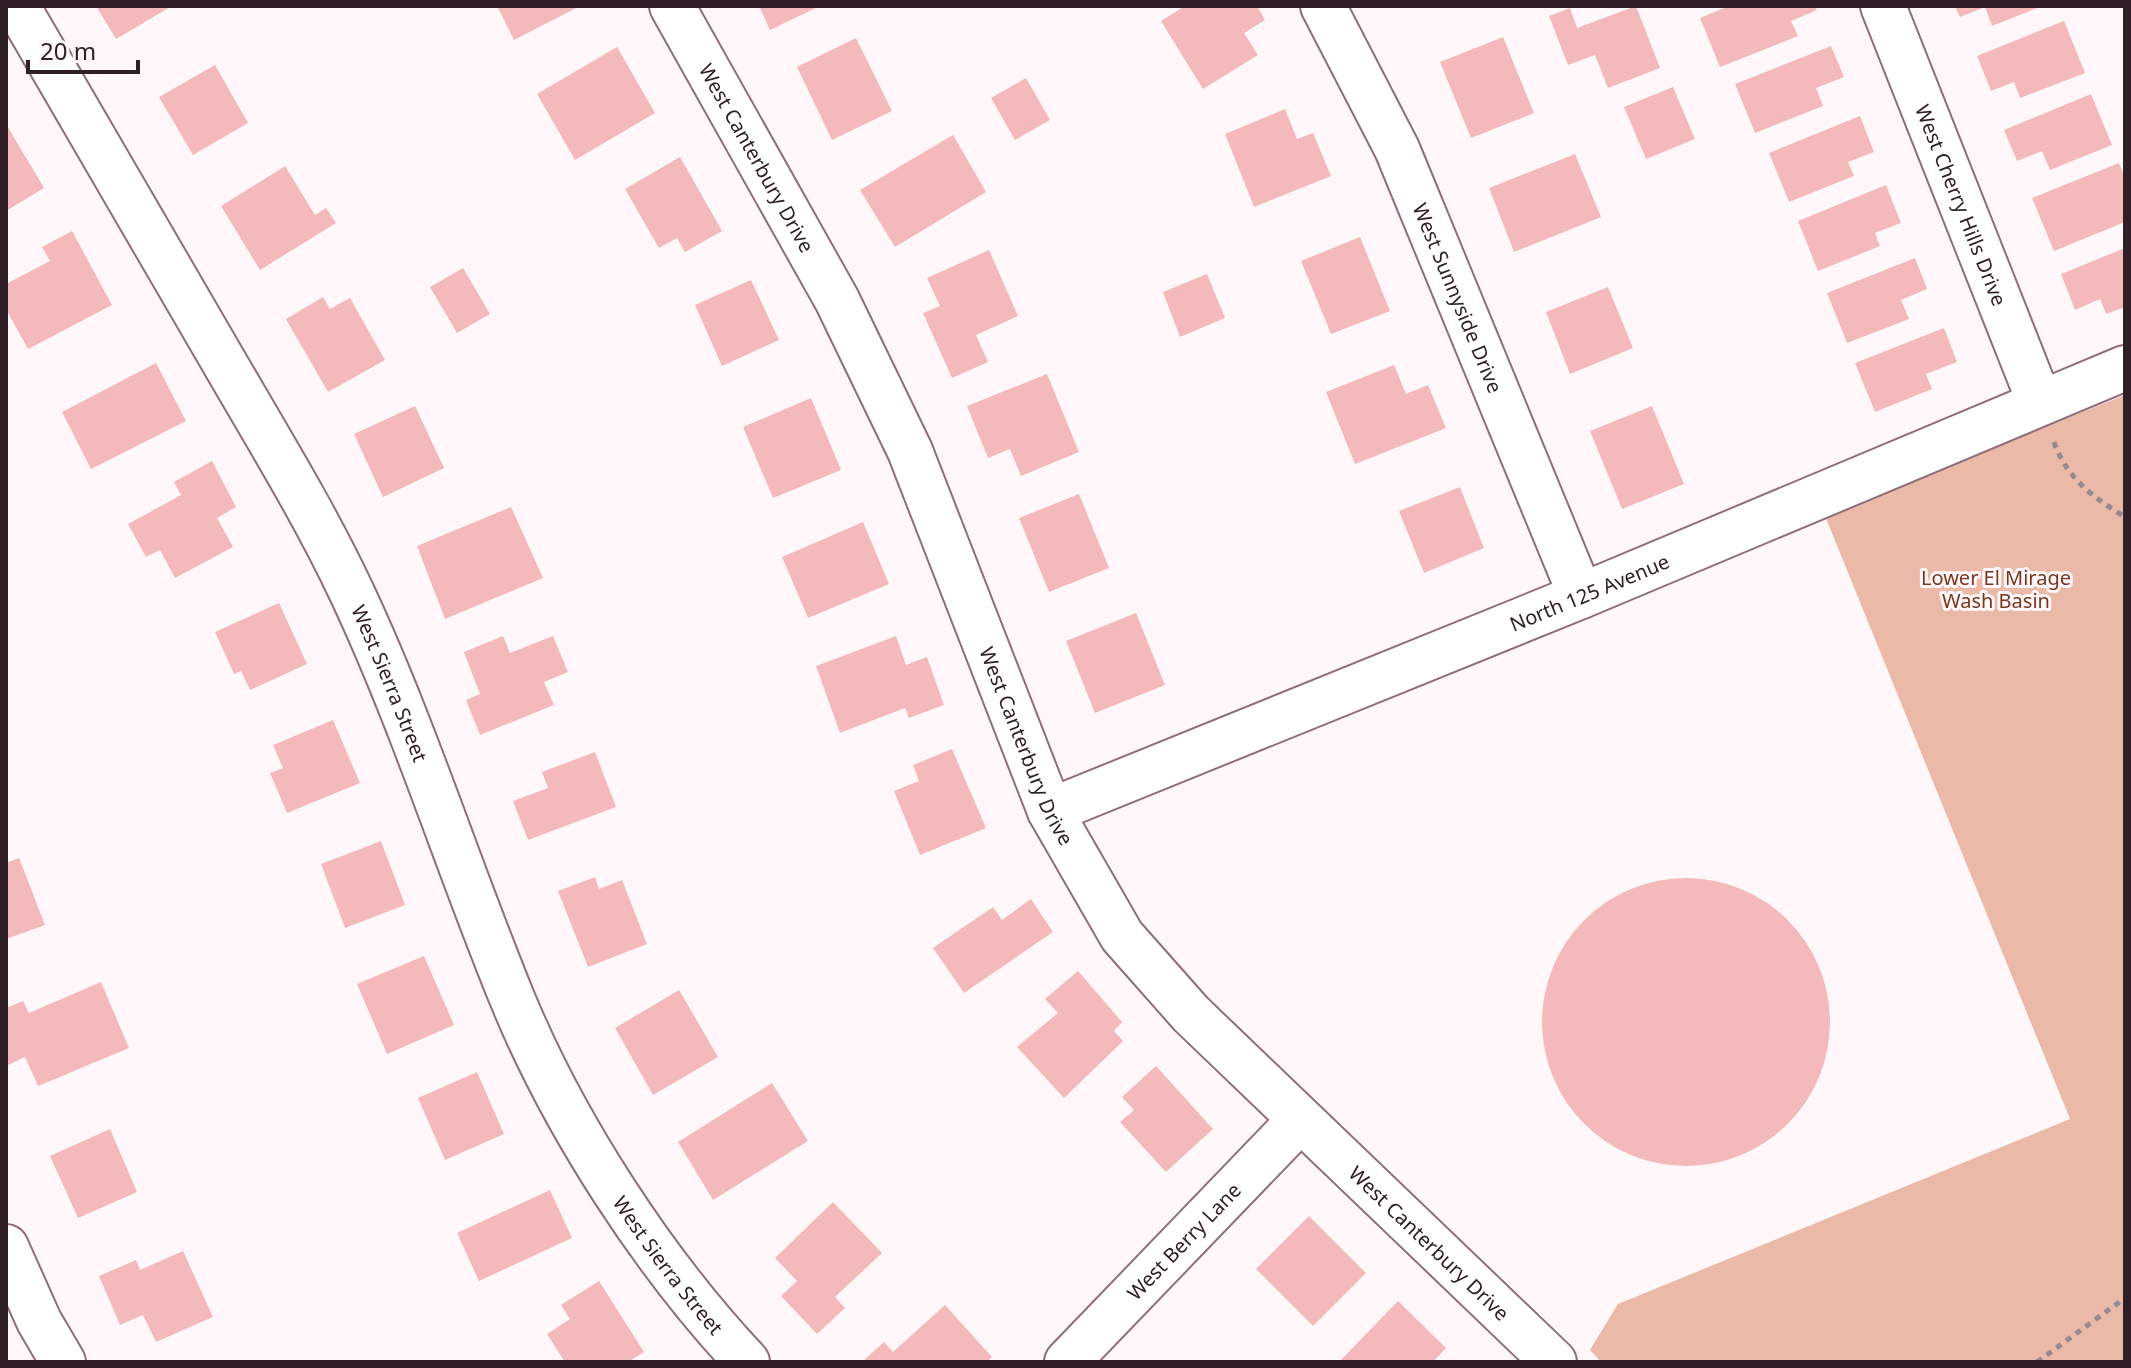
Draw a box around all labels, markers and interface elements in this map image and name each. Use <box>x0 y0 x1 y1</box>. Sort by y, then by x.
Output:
scale bar <box>28 24 138 74</box>
text: 20 m <box>40 34 96 67</box>
street label: West Canterbury Drive <box>693 59 821 257</box>
street label: West Cherry Hills Drive <box>1910 100 2014 310</box>
street label: West Sunnyside Drive <box>1407 199 1509 397</box>
street label: North 125 Avenue <box>1506 547 1673 637</box>
park label: Lower El Mirage Wash Basin <box>1921 564 2071 614</box>
street label: West Sierra Street <box>346 600 434 766</box>
street label: West Canterbury Drive <box>974 643 1080 850</box>
street label: West Canterbury Drive <box>1344 1159 1516 1326</box>
street label: West Berry Lane <box>1121 1176 1246 1305</box>
street label: West Sierra Street <box>607 1190 730 1340</box>

